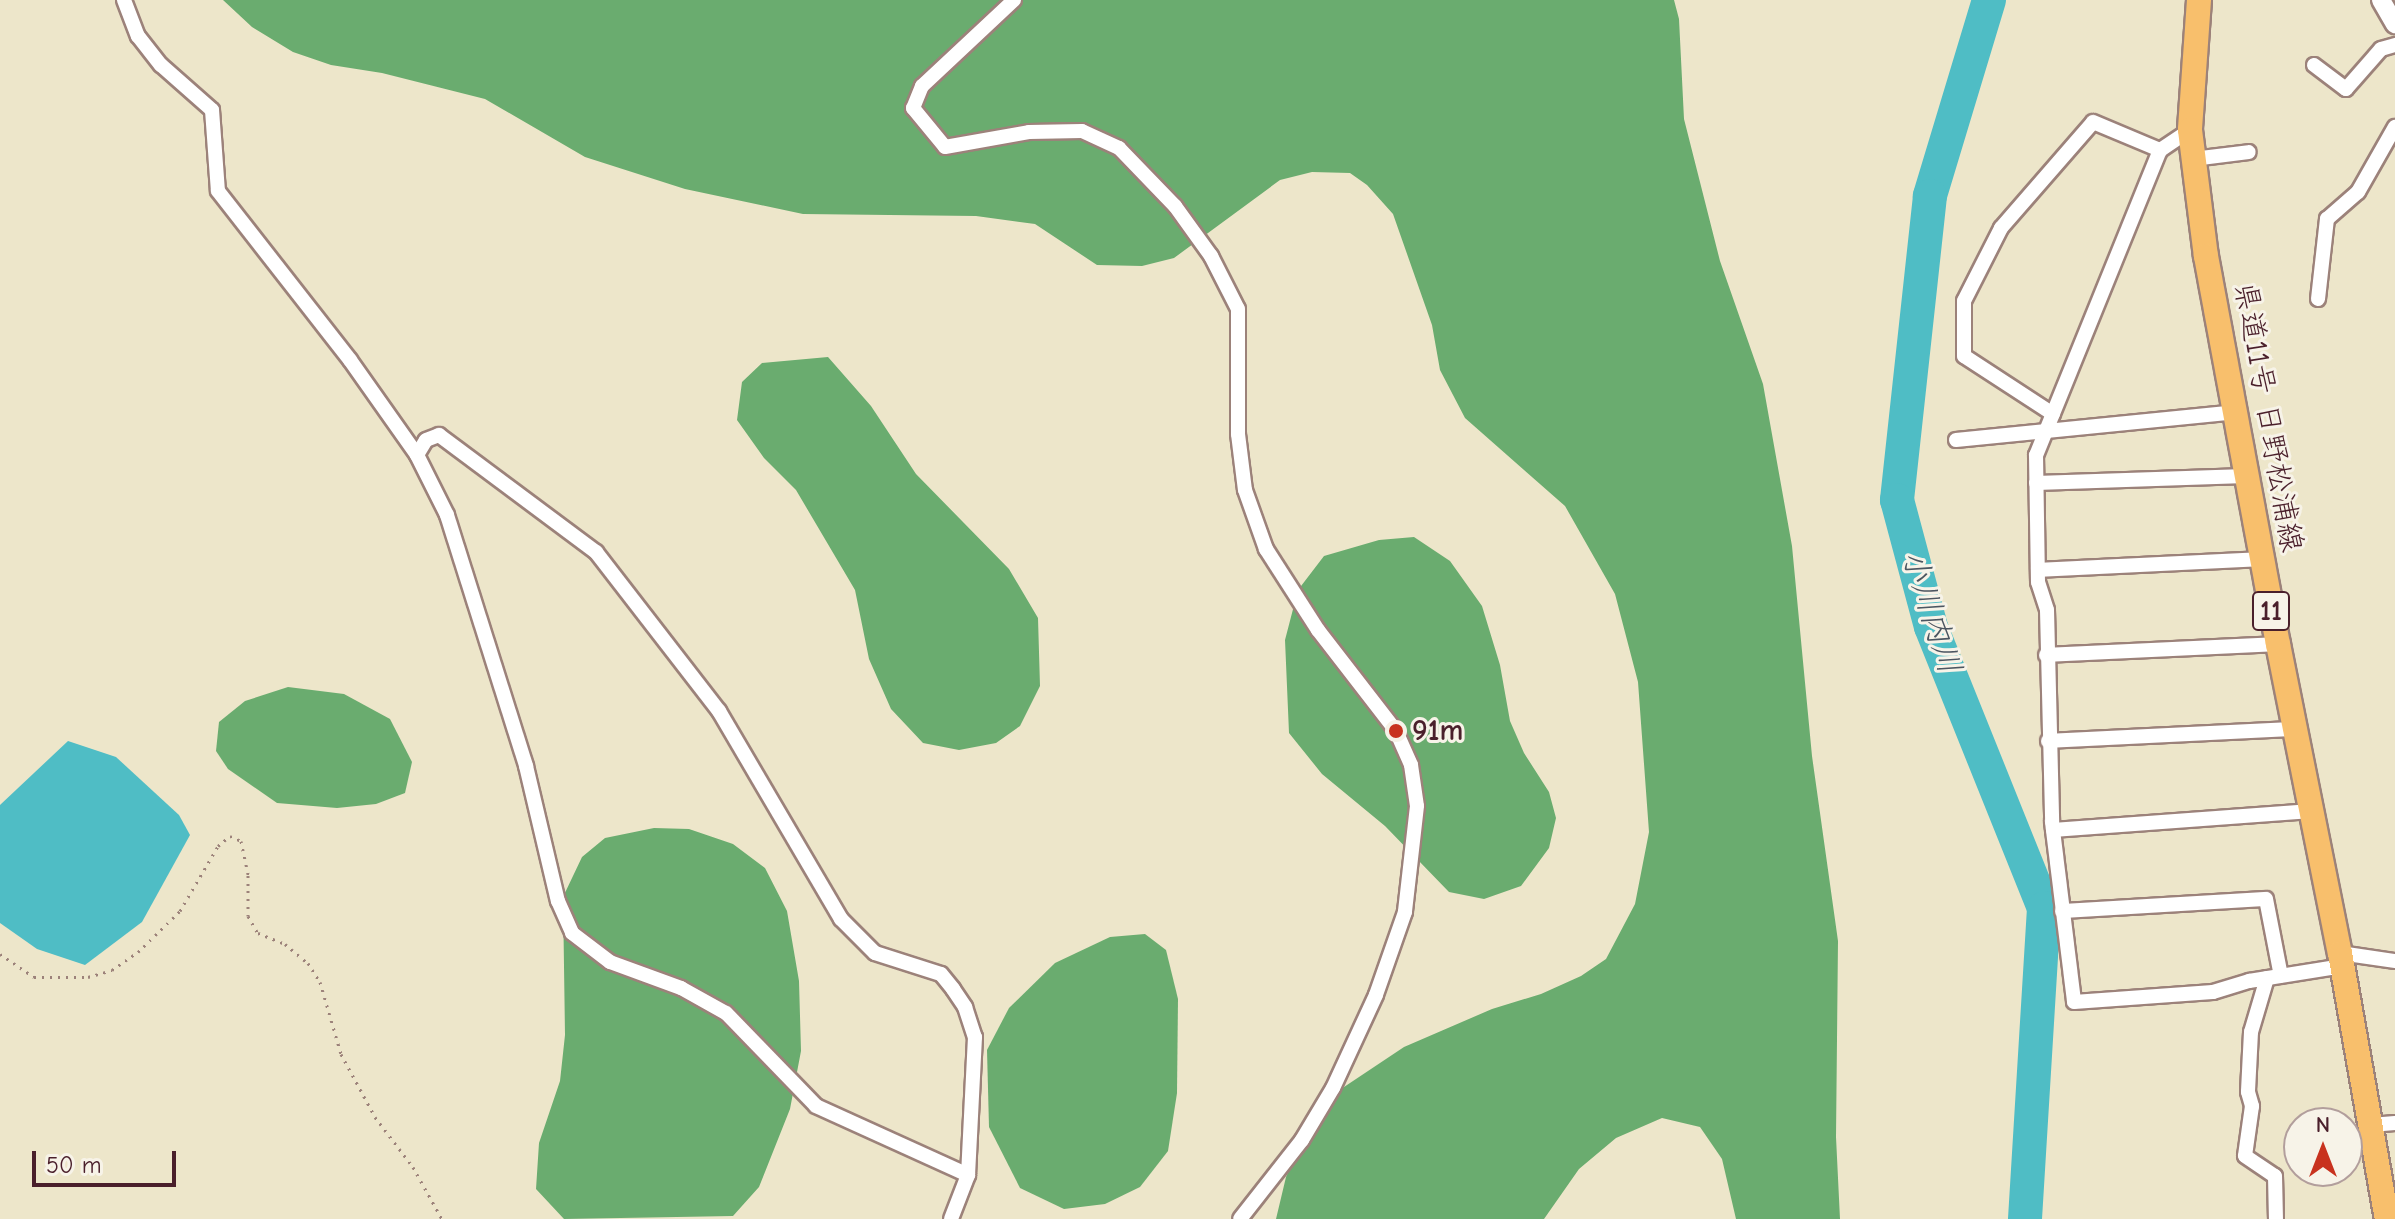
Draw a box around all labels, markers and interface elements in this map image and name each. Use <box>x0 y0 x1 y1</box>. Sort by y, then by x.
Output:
street label: 県道11号 日野松浦線 <box>2227 279 2309 555</box>
water label: 小川内川 <box>1893 545 1969 679</box>
road number: 11 <box>2251 587 2291 635</box>
place label: 91m <box>1412 713 1463 749</box>
marker: 91m <box>1387 722 1405 740</box>
north arrow <box>2283 1107 2363 1187</box>
text: N <box>2316 1112 2330 1138</box>
scale bar <box>36 1135 180 1185</box>
text: 50 m <box>46 1151 102 1179</box>

